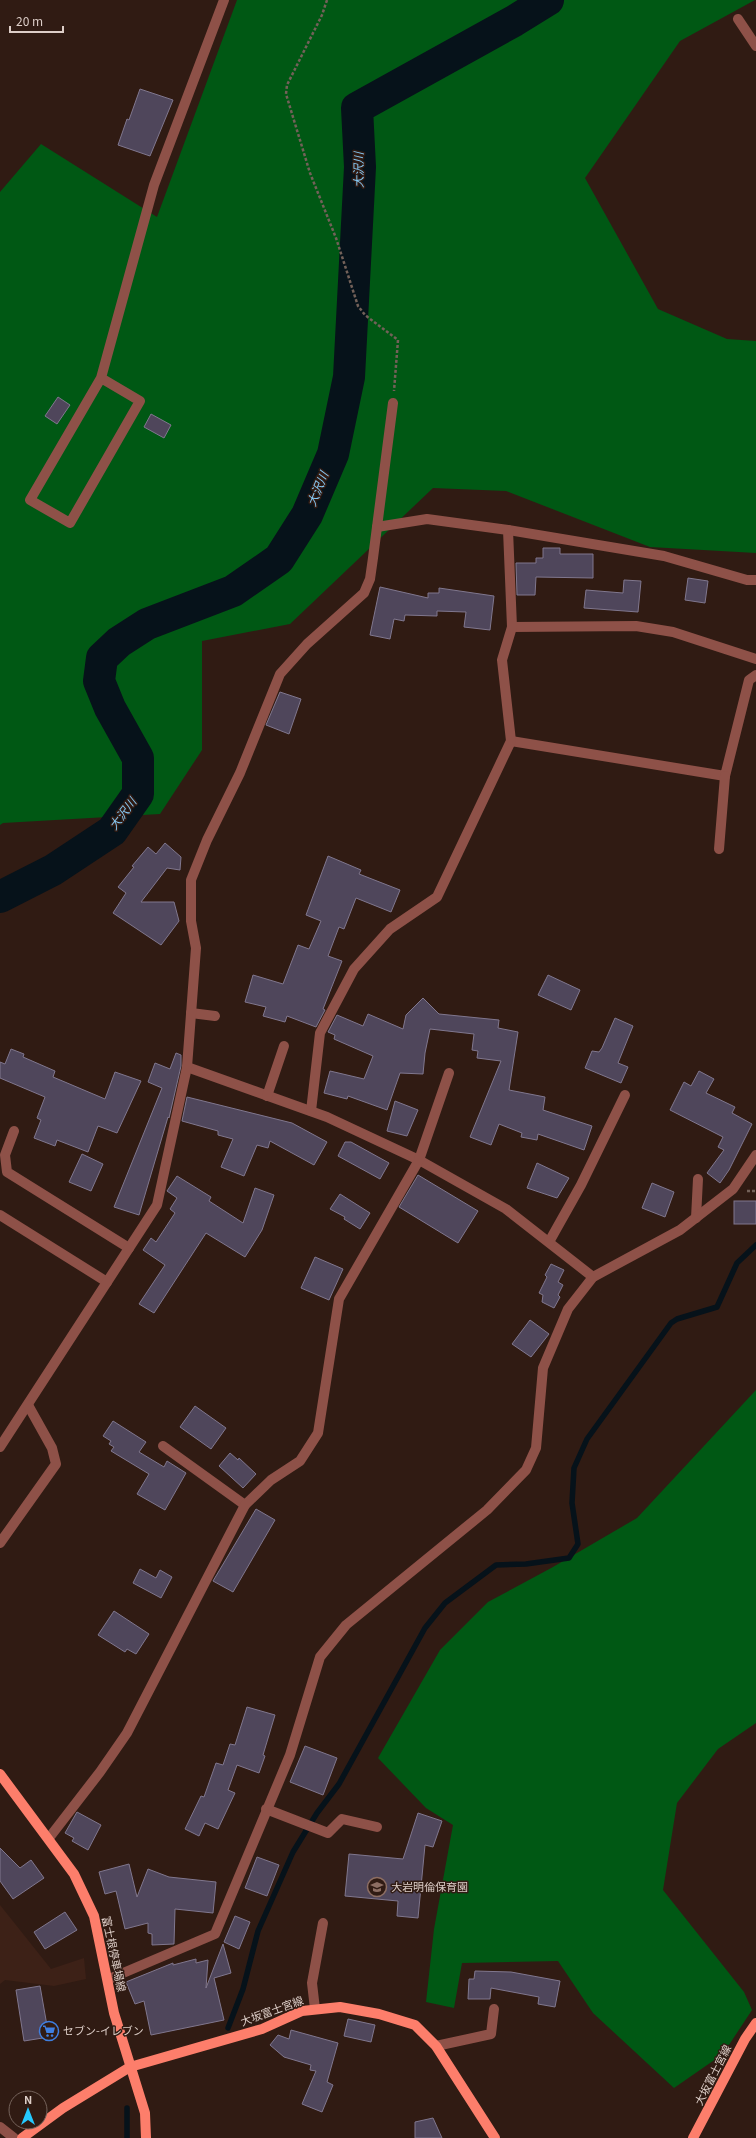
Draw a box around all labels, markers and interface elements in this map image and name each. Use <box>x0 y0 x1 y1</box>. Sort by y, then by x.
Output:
scale bar <box>10 8 63 34</box>
text: 20 m <box>16 12 43 29</box>
water label: 大沢川 <box>349 150 366 188</box>
water label: 大沢川 <box>302 467 332 508</box>
water label: 大沢川 <box>104 792 141 833</box>
school or university icon: 大岩明倫保育園 <box>366 1876 388 1898</box>
place label: 大岩明倫保育園 <box>391 1878 468 1894</box>
street label: 富士根停車場線 <box>99 1914 131 1993</box>
street label: 大坂富士宮線 <box>238 1991 305 2029</box>
supermarket icon: セブン-イレブン <box>38 2020 60 2042</box>
place label: セブン-イレブン <box>63 2022 144 2038</box>
street label: 大坂富士宮線 <box>690 2042 734 2108</box>
north arrow <box>8 2090 48 2130</box>
text: N <box>24 2091 32 2107</box>

